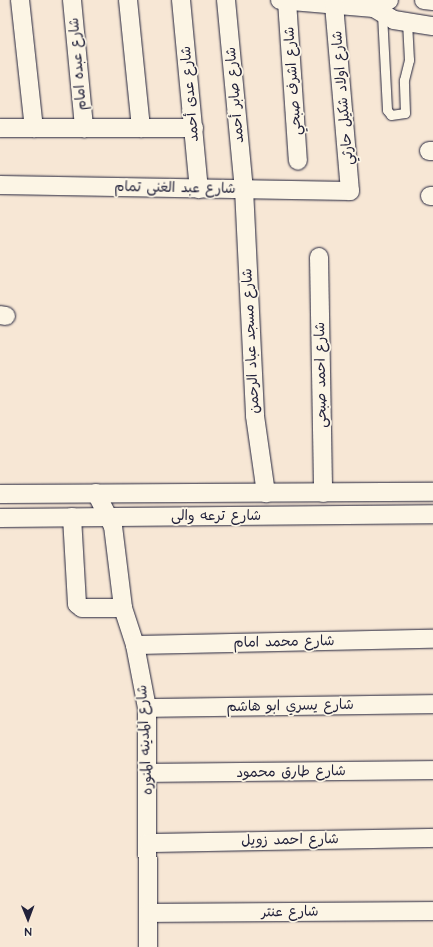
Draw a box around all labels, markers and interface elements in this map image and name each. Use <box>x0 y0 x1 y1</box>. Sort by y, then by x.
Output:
street label: شارع عبده امام <box>66 17 90 111</box>
street label: شارع اشرف صبحي <box>281 26 305 136</box>
street label: شارع اولاد شكيل حارثي <box>329 30 357 166</box>
street label: شارع عدى أحمد <box>177 45 203 143</box>
street label: شارع صابر أحمد <box>222 46 248 144</box>
street label: شارع عبد الغنى تمام <box>114 179 236 197</box>
street label: شارع مسجد عباد الرحمن <box>239 268 263 414</box>
street label: شارع احمد صبحى <box>312 322 330 428</box>
street label: شارع ترعه والى <box>171 508 261 524</box>
street label: شارع محمد امام <box>233 633 335 651</box>
street label: شارع المدينه المنوره <box>134 685 156 795</box>
street label: شارع يسري ابو هاشم <box>226 696 354 716</box>
street label: شارع طارق محمود <box>236 763 346 781</box>
street label: شارع احمد زويل <box>241 831 339 849</box>
north arrow <box>8 899 48 939</box>
street label: شارع عنتر <box>261 903 319 921</box>
text: N <box>25 924 32 939</box>

